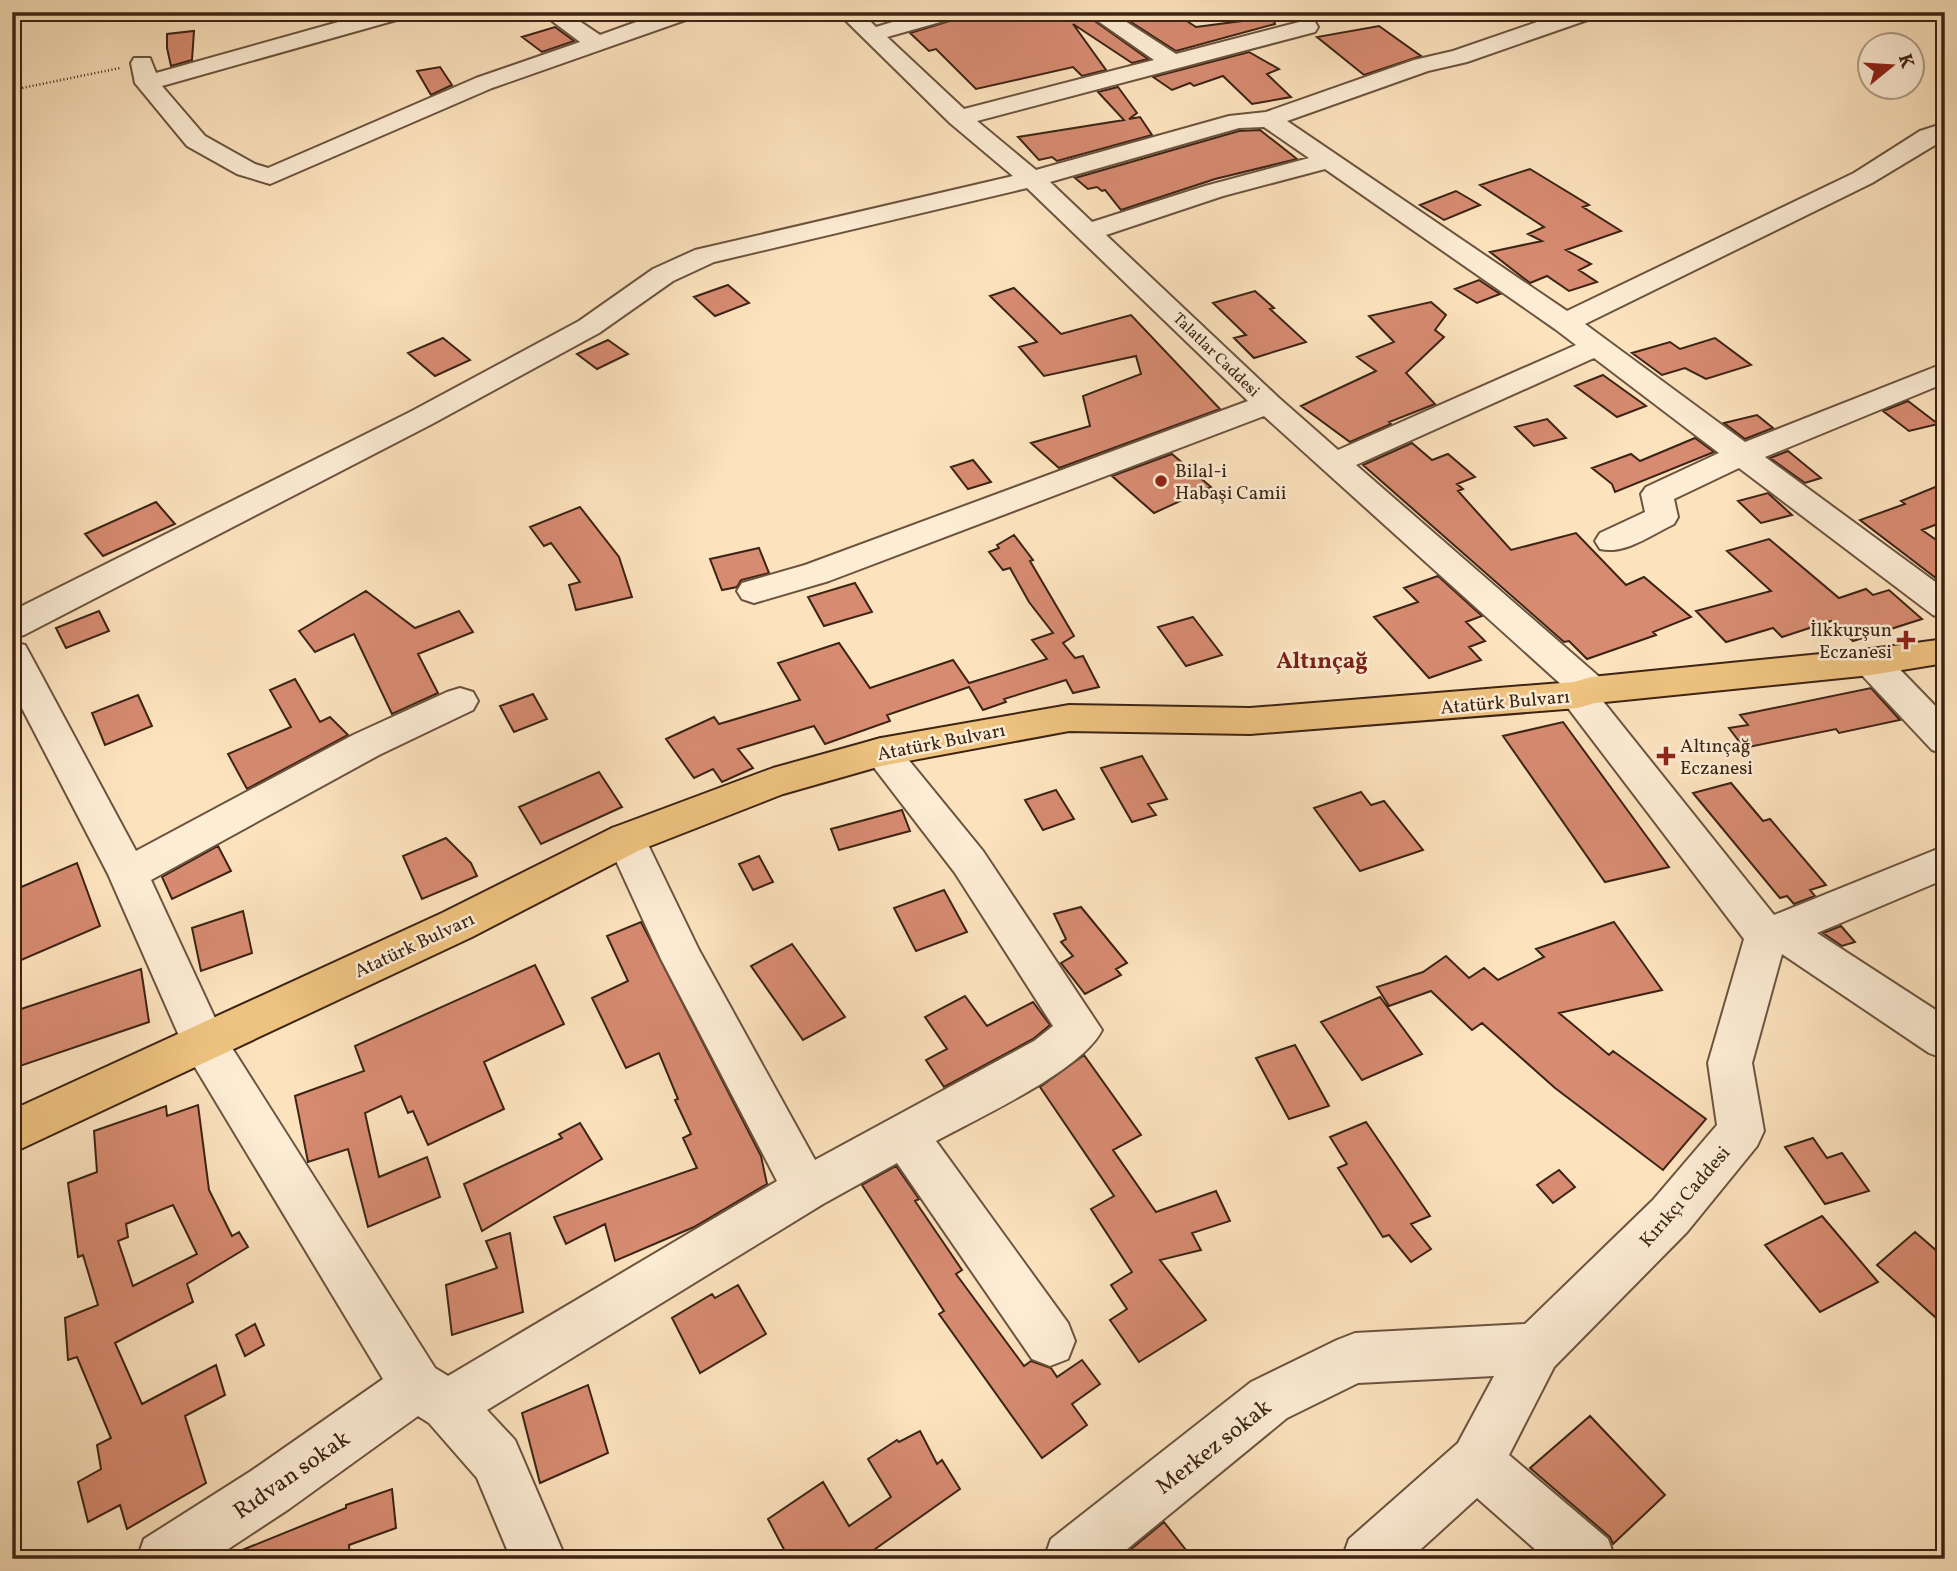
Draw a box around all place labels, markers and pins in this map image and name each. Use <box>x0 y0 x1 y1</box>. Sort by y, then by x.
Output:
place label: Bilal-i Habaşi Camii <box>1175 459 1287 507</box>
marker: Bilal-i Habaşi Camii <box>1153 473 1169 489</box>
place label: İlkkurşun Eczanesi <box>1810 618 1892 666</box>
marker: İlkkurşun Eczanesi <box>1898 632 1914 648</box>
place label: Altınçağ Eczanesi <box>1680 734 1753 782</box>
marker: Altınçağ Eczanesi <box>1658 748 1674 764</box>

